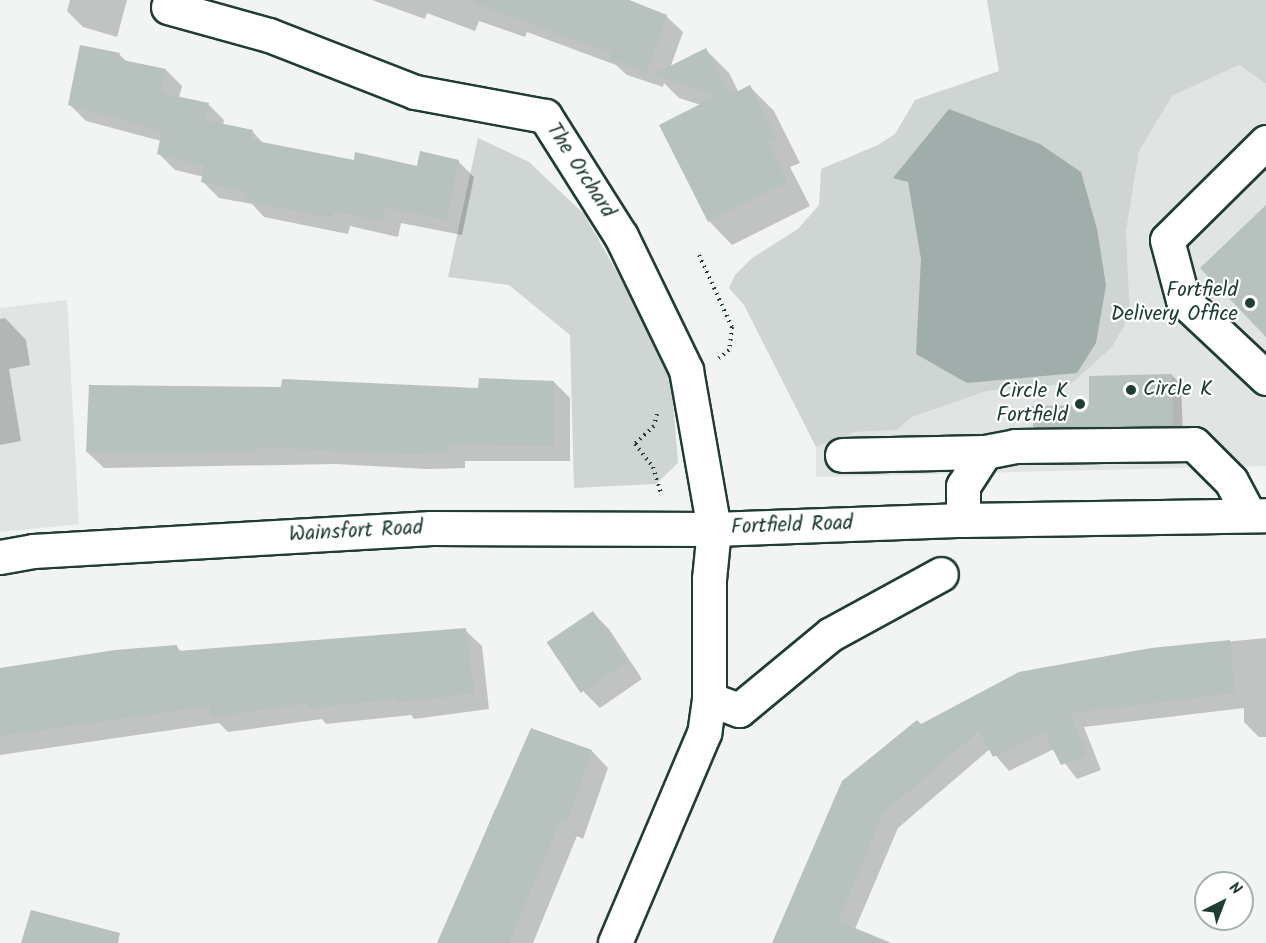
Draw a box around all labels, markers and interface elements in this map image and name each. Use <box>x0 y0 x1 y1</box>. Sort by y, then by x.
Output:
street label: The Orchard <box>540 119 620 223</box>
place label: Fortfield Delivery Office <box>1111 278 1238 328</box>
marker: Fortfield Delivery Office <box>1243 296 1257 310</box>
place label: Circle K <box>1143 377 1212 403</box>
place label: Circle K Fortfield <box>996 379 1068 429</box>
marker: Circle K <box>1124 383 1138 397</box>
marker: Circle K Fortfield <box>1073 397 1087 411</box>
street label: Fortfield Road <box>730 511 854 541</box>
street label: Wainsfort Road <box>288 516 424 548</box>
north arrow <box>1194 871 1254 931</box>
text: N <box>1223 876 1247 901</box>

